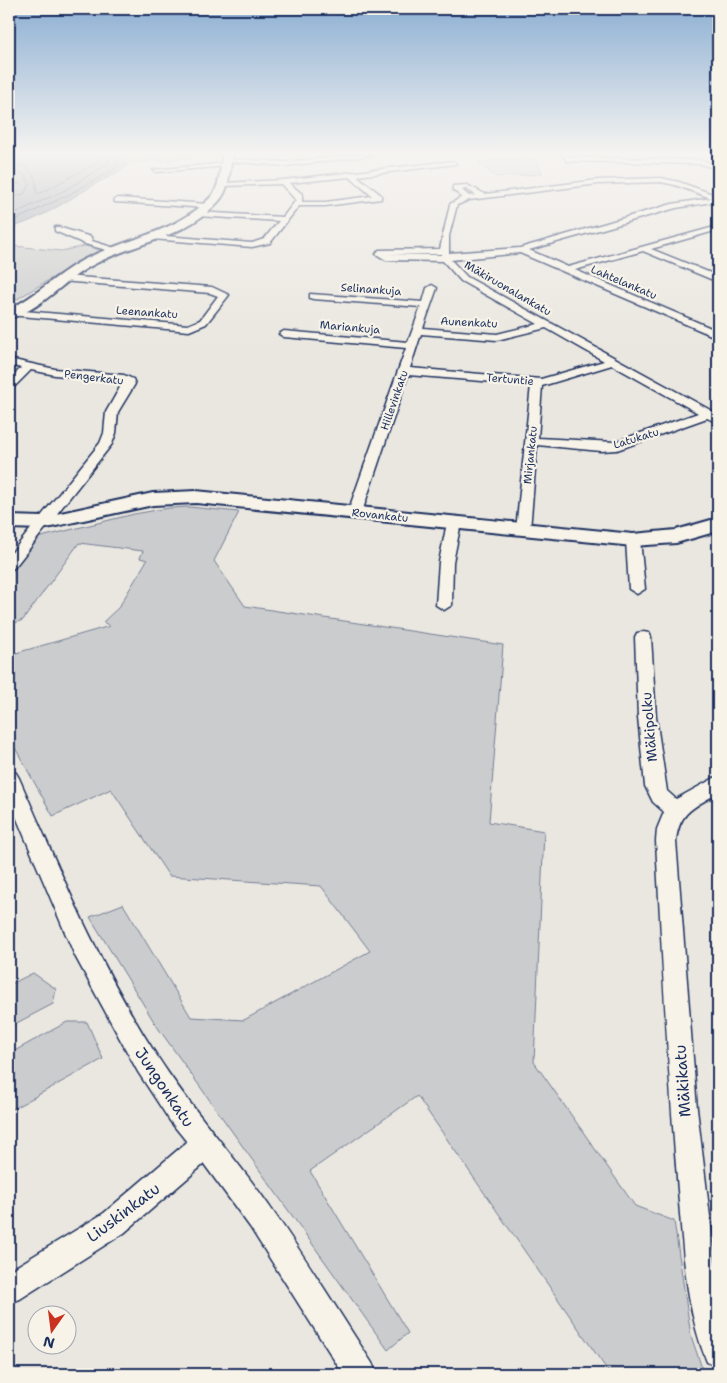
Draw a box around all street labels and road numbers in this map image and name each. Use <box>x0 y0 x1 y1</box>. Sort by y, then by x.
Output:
street label: Mäkiruonalankatu <box>462 257 554 319</box>
street label: Lahtelankatu <box>588 262 659 303</box>
street label: Selinankuja <box>340 280 402 299</box>
street label: Leenankatu <box>116 303 178 322</box>
street label: Aunenkatu <box>440 314 498 331</box>
street label: Mariankuja <box>319 317 381 338</box>
street label: Pengerkatu <box>63 366 125 389</box>
street label: Hillevinkatu <box>377 368 412 432</box>
street label: Tertuntie <box>486 370 534 389</box>
street label: Latukatu <box>611 424 661 453</box>
street label: Mirjankatu <box>520 425 541 485</box>
street label: Rovankatu <box>351 505 409 526</box>
street label: Mäkipolku <box>637 691 661 763</box>
street label: Jungonkatu <box>130 1043 199 1131</box>
street label: Mäkikatu <box>669 1044 696 1118</box>
street label: Liuskinkatu <box>82 1178 164 1247</box>

